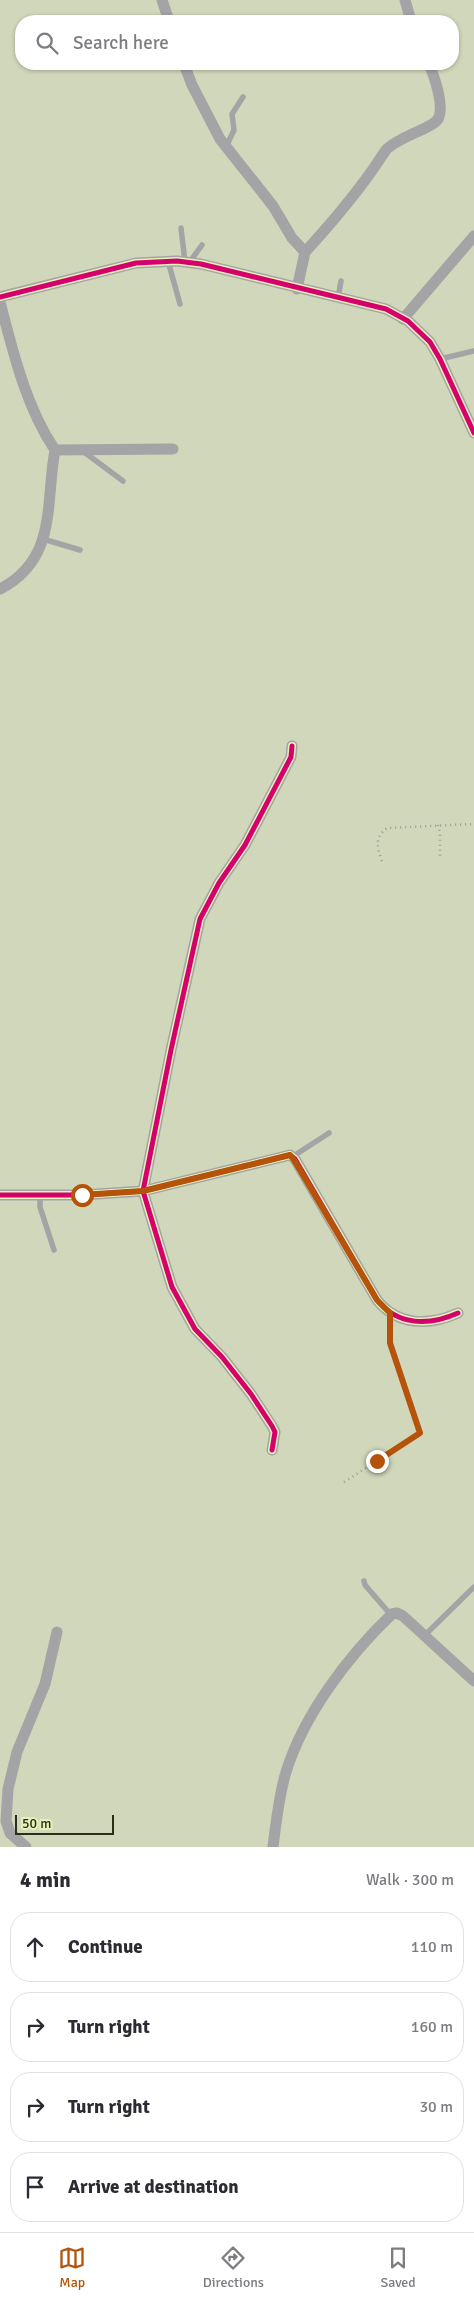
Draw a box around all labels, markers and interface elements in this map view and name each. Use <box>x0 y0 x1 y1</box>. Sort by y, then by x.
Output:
search box <box>15 15 459 70</box>
icon: search <box>33 29 61 57</box>
text: Search here <box>73 31 169 55</box>
route start <box>71 1184 94 1207</box>
route end <box>366 1450 389 1473</box>
scale bar <box>15 1812 114 1835</box>
text: 50 m <box>22 1815 51 1832</box>
text: 4 min <box>20 1867 71 1893</box>
text: Walk · 300 m <box>366 1870 454 1890</box>
icon: ahead <box>21 1933 49 1961</box>
text: Continue <box>68 1935 143 1959</box>
text: 110 m <box>411 1937 453 1957</box>
icon: right <box>21 2013 49 2041</box>
text: Turn right <box>68 2015 150 2039</box>
text: 160 m <box>411 2017 453 2037</box>
icon: right <box>21 2093 49 2121</box>
text: Turn right <box>68 2095 150 2119</box>
text: 30 m <box>419 2097 453 2117</box>
icon: arrive <box>21 2173 49 2201</box>
text: Arrive at destination <box>68 2175 239 2199</box>
tab: Map <box>58 2244 86 2291</box>
tab: Directions <box>203 2244 264 2291</box>
tab: Saved <box>380 2244 416 2291</box>

